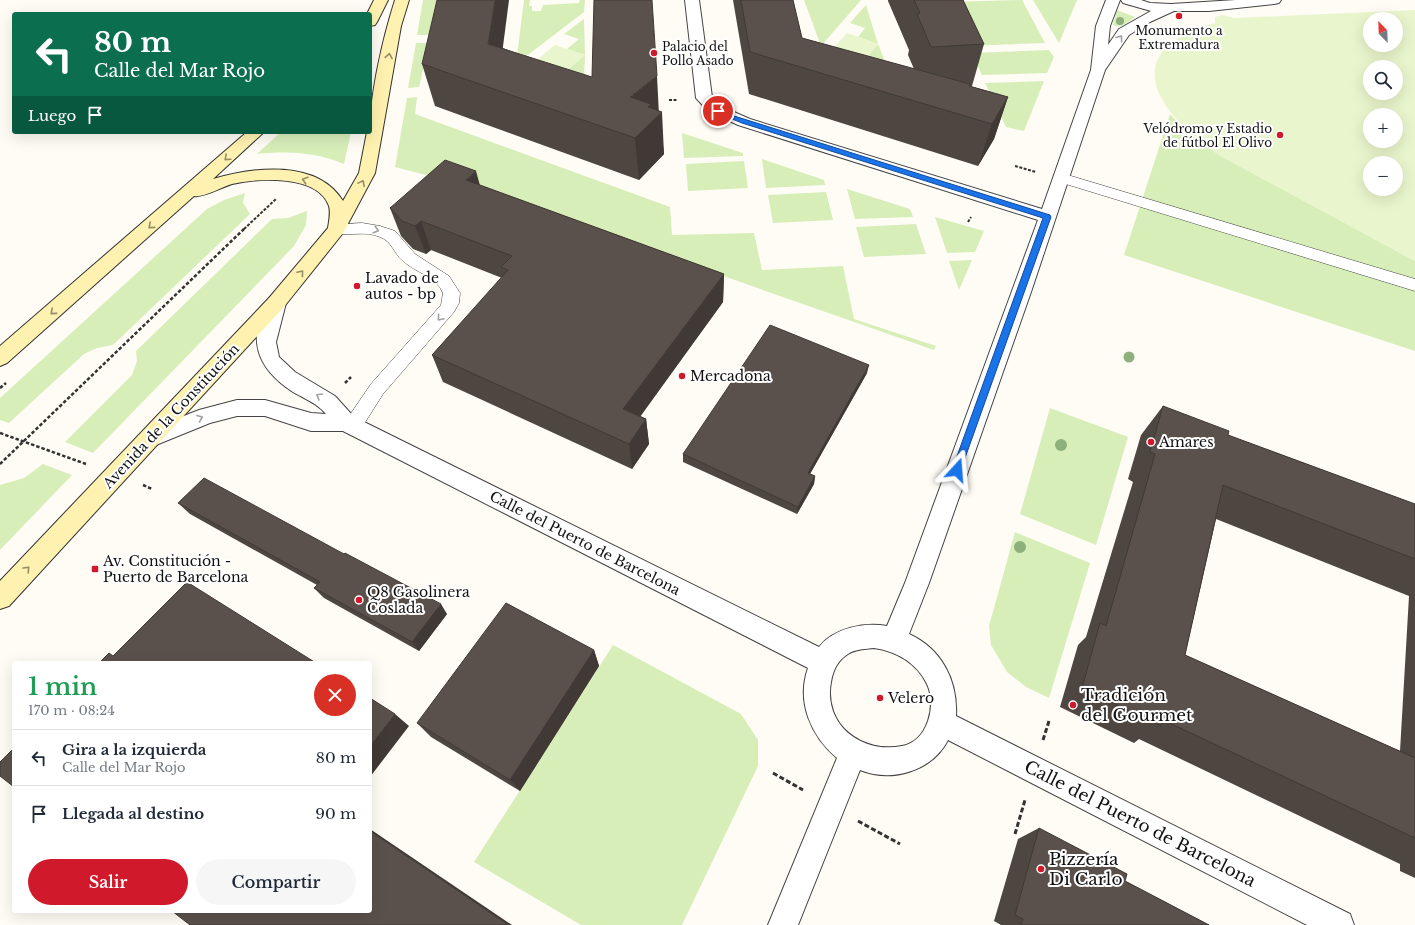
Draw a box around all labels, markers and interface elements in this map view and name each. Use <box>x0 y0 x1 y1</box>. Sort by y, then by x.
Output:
marker: Monumento a Extremadura <box>1174 11 1184 21</box>
north arrow <box>1363 12 1403 52</box>
map controls <box>1363 12 1403 196</box>
place label: Monumento a Extremadura <box>1135 23 1223 52</box>
text: 80 m <box>94 25 171 60</box>
icon: left <box>28 28 80 80</box>
one-way arrow <box>1115 35 1122 42</box>
place label: Palacio del Pollo Asado <box>662 39 734 68</box>
marker: Palacio del Pollo Asado <box>649 48 659 58</box>
one-way arrow <box>384 53 393 59</box>
text: Calle del Mar Rojo <box>94 60 265 82</box>
button: search <box>1363 60 1403 100</box>
pin <box>701 94 735 128</box>
icon: arrive <box>707 100 729 122</box>
icon: arrive <box>84 104 106 126</box>
text: Luego <box>28 106 76 125</box>
button: + <box>1363 108 1403 148</box>
place label: Velódromo y Estadio de fútbol El Olivo <box>1142 121 1272 150</box>
marker: Velódromo y Estadio de fútbol El Olivo <box>1275 130 1285 140</box>
one-way arrow <box>224 153 232 161</box>
button: − <box>1363 156 1403 196</box>
one-way arrow <box>301 176 308 185</box>
one-way arrow <box>358 180 365 187</box>
one-way arrow <box>148 222 155 229</box>
one-way arrow <box>372 225 379 234</box>
place label: Lavado de autos - bp <box>365 269 439 303</box>
one-way arrow <box>296 270 303 278</box>
marker: Lavado de autos - bp <box>352 281 362 291</box>
one-way arrow <box>50 307 57 314</box>
one-way arrow <box>437 313 444 321</box>
street label: Avenida de la Constitución <box>98 340 243 493</box>
place label: Mercadona <box>690 367 771 385</box>
marker: Mercadona <box>677 371 687 381</box>
one-way arrow <box>316 394 323 401</box>
one-way arrow <box>196 415 203 423</box>
place label: Amares <box>1158 433 1214 451</box>
marker: Amares <box>1146 437 1156 447</box>
position arrow <box>936 449 978 491</box>
street label: Calle del Puerto de Barcelona <box>487 487 684 599</box>
place label: Av. Constitución - Puerto de Barcelona <box>102 552 249 586</box>
marker: Av. Constitución - Puerto de Barcelona <box>90 564 100 574</box>
one-way arrow <box>22 566 30 574</box>
place label: Q8 Gasolinera Coslada <box>367 583 470 617</box>
marker: Q8 Gasolinera Coslada <box>354 595 364 605</box>
text: 1 min <box>28 672 97 701</box>
button: close <box>314 674 356 716</box>
place label: Tradición del Gourmet <box>1081 685 1193 726</box>
place label: Velero <box>887 689 934 707</box>
marker: Velero <box>875 693 885 703</box>
marker: Tradición del Gourmet <box>1068 700 1078 710</box>
text: 170 m · 08:24 <box>28 702 115 719</box>
text: Gira a la izquierda <box>62 740 206 759</box>
icon: left <box>28 747 50 769</box>
text: 80 m <box>316 748 356 767</box>
street label: Calle del Puerto de Barcelona <box>1021 756 1260 892</box>
text: Calle del Mar Rojo <box>62 759 185 776</box>
icon: arrive <box>28 803 50 825</box>
text: Llegada al destino <box>62 804 204 823</box>
text: 90 m <box>315 804 356 823</box>
place label: Pizzería Di Carlo <box>1049 849 1123 890</box>
button: Salir <box>28 859 188 905</box>
button: Compartir <box>196 859 356 905</box>
marker: Pizzería Di Carlo <box>1036 864 1046 874</box>

